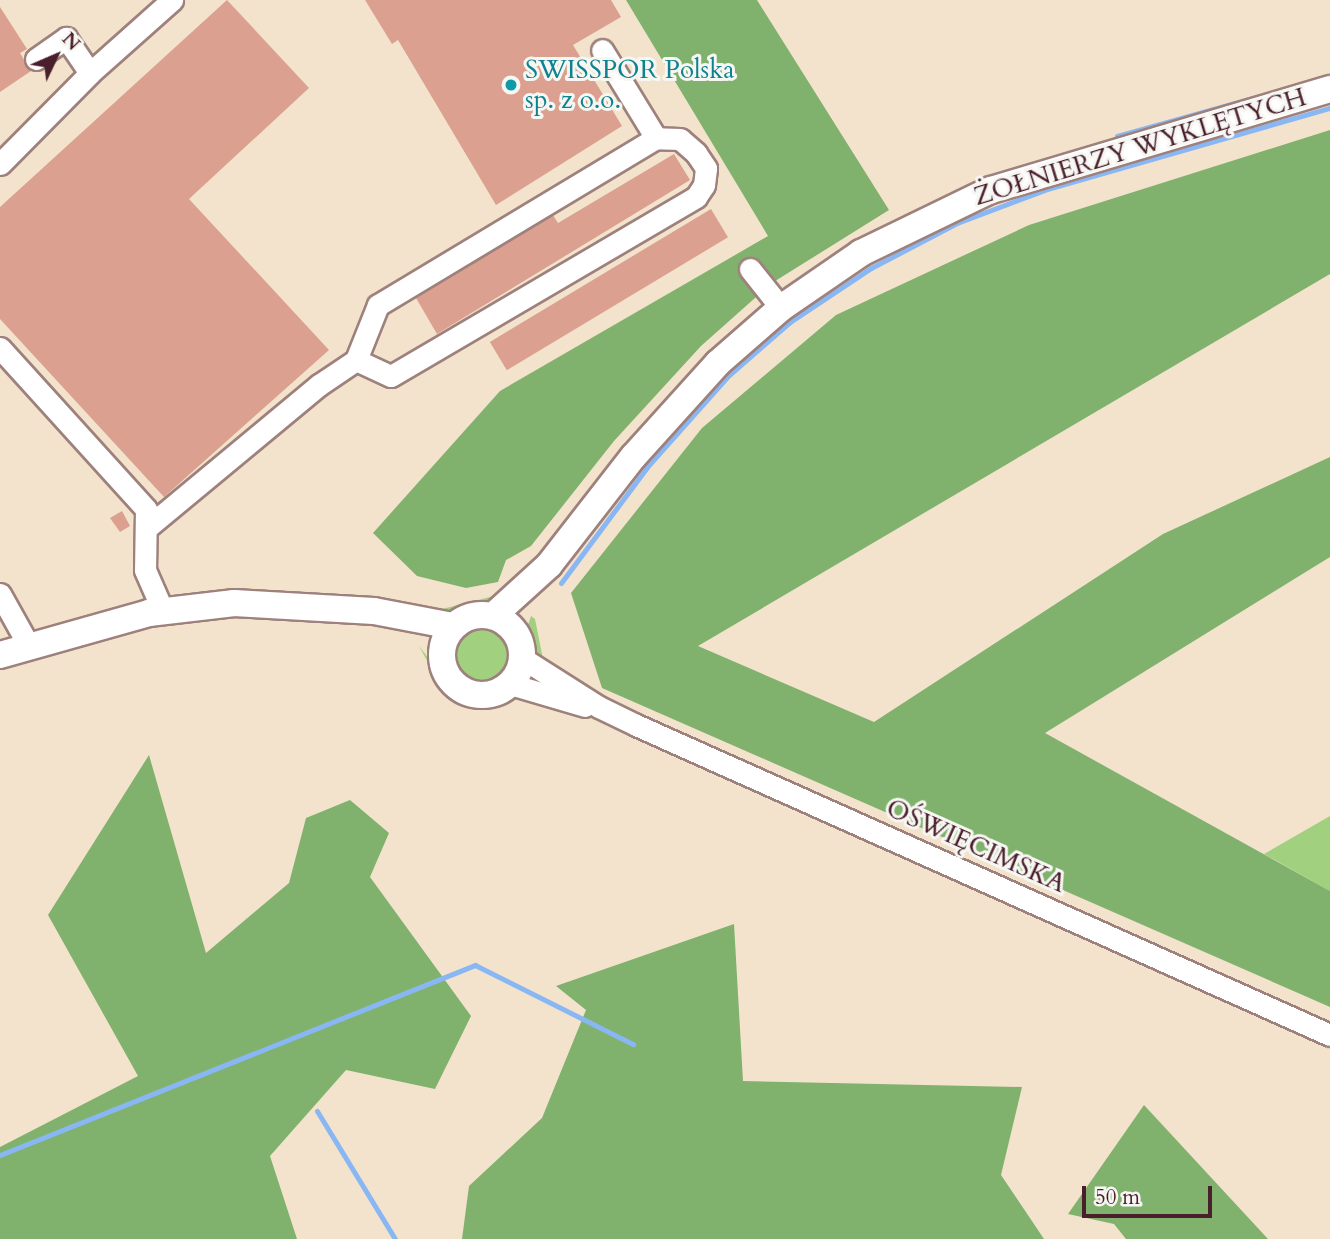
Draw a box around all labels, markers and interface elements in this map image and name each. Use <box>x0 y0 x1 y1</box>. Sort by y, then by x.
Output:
north arrow <box>21 21 91 91</box>
text: N <box>56 26 86 56</box>
place label: SWISSPOR Polska sp. z o.o. <box>525 54 734 116</box>
marker: SWISSPOR Polska sp. z o.o. <box>503 77 519 93</box>
street label: ŻOŁNIERZY WYKLĘTYCH <box>970 81 1310 213</box>
street label: OŚWIĘCIMSKA <box>881 792 1071 900</box>
scale bar <box>1085 1172 1214 1216</box>
text: 50 m <box>1095 1183 1140 1212</box>

